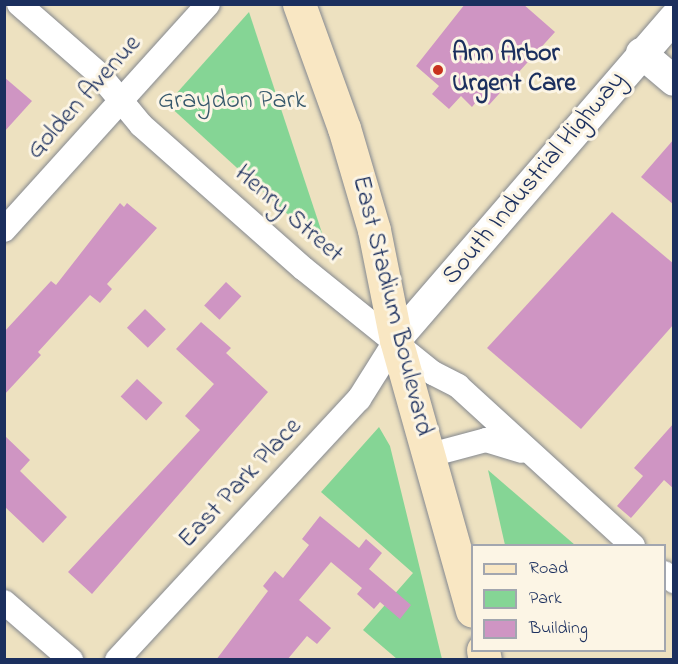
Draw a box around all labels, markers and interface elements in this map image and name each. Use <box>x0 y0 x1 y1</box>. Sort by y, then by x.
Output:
street label: Golden Avenue <box>21 29 149 167</box>
place label: Ann Arbor Urgent Care <box>452 39 576 100</box>
marker: Ann Arbor Urgent Care <box>429 61 447 79</box>
street label: South Industrial Highway <box>437 66 633 292</box>
park label: Graydon Park <box>158 86 306 118</box>
street label: Henry Street <box>227 159 349 271</box>
street label: East Stadium Boulevard <box>344 173 438 439</box>
street label: East Park Place <box>173 412 309 556</box>
legend <box>471 544 666 652</box>
text: Road <box>529 556 568 582</box>
text: Park <box>529 586 562 612</box>
text: Building <box>529 616 588 642</box>

